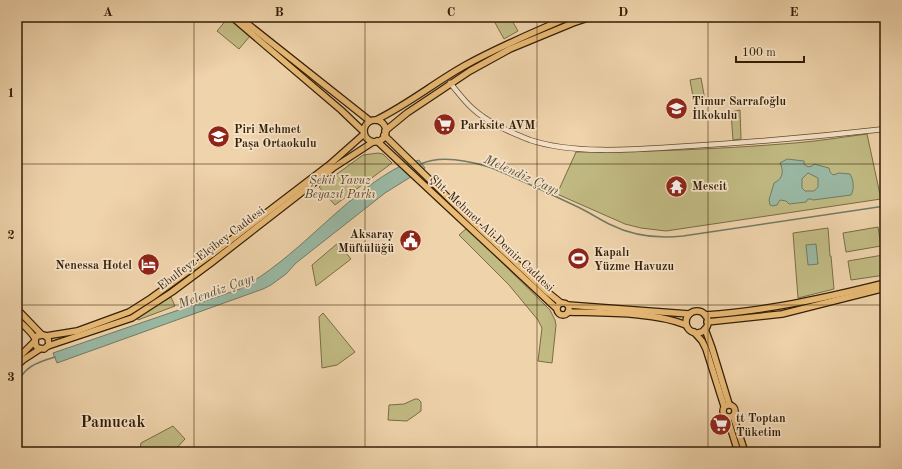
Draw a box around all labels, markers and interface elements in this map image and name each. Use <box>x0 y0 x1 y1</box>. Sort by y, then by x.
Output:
text: A <box>103 6 113 19</box>
text: B <box>274 6 284 19</box>
text: C <box>447 6 455 19</box>
text: D <box>618 6 628 19</box>
text: E <box>790 6 799 19</box>
scale bar <box>736 38 804 64</box>
text: 100 m <box>742 47 776 59</box>
text: 1 <box>7 87 15 100</box>
school or university icon: Timur Sarrafoğlu İlkokulu <box>664 95 690 121</box>
place label: Timur Sarrafoğlu İlkokulu <box>692 96 787 122</box>
supermarket icon: Parksite AVM <box>431 112 457 138</box>
place label: Parksite AVM <box>460 120 536 132</box>
school or university icon: Piri Mehmet Paşa Ortaokulu <box>206 123 232 149</box>
place label: Piri Mehmet Paşa Ortaokulu <box>234 124 317 150</box>
water label: Melendiz Çayı <box>481 153 562 198</box>
street label: Şht. Mehmet Ali Demir Caddesi <box>427 173 556 294</box>
temple icon: Mescit <box>664 173 690 199</box>
park label: Şehit Yavuz Beyazıt Parkı <box>303 175 376 201</box>
place label: Mescit <box>692 181 728 193</box>
street label: Ebulfeyz Elçibey Caddesi <box>156 205 267 293</box>
public building icon: Aksaray Müftülüğü <box>397 228 423 254</box>
text: 2 <box>7 229 15 242</box>
place label: Aksaray Müftülüğü <box>338 229 394 255</box>
sports icon: Kapalı Yüzme Havuzu <box>566 246 592 272</box>
place label: Kapalı Yüzme Havuzu <box>594 247 674 273</box>
hotel icon: Nenessa Hotel <box>135 252 161 278</box>
place label: Nenessa Hotel <box>55 260 132 272</box>
water label: Melendiz Çayı <box>175 271 257 312</box>
text: 3 <box>7 371 15 384</box>
supermarket icon: tt Toptan Tüketim <box>707 412 733 438</box>
place label: tt Toptan Tüketim <box>736 413 786 439</box>
district label: Pamucak <box>81 415 145 431</box>

